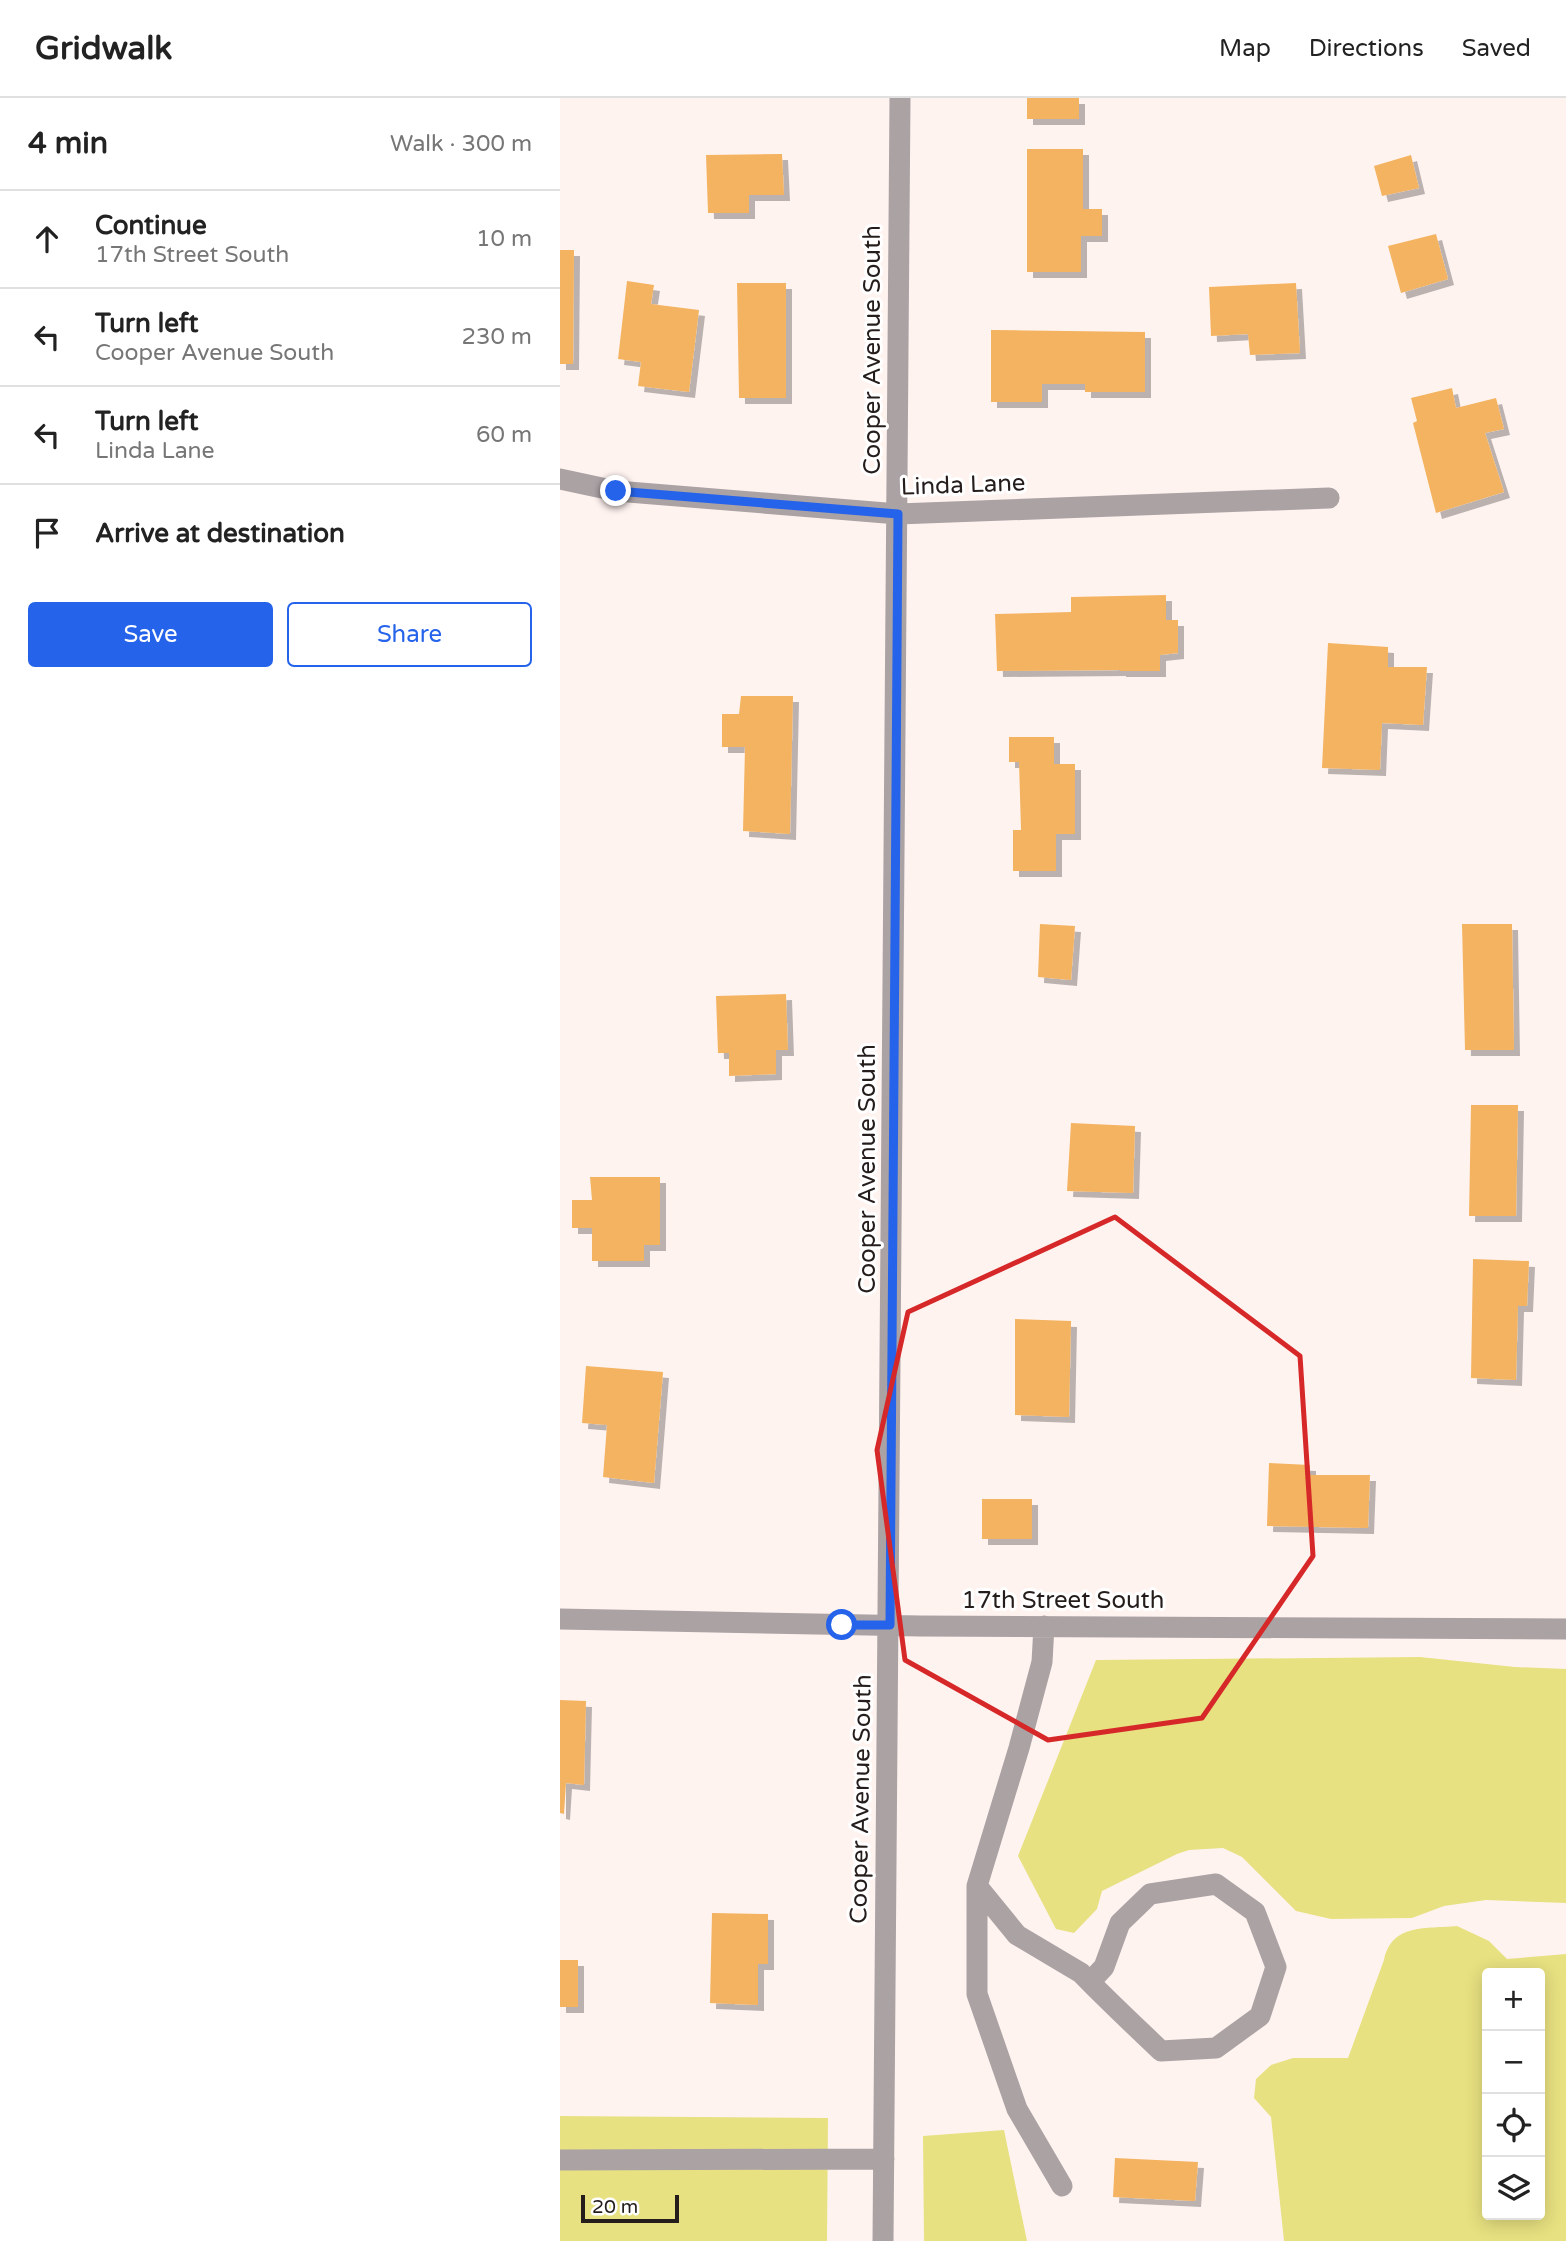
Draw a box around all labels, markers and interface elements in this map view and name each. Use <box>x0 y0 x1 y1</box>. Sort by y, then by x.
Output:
text: Gridwalk <box>35 29 172 68</box>
text: Map <box>1219 34 1271 63</box>
text: Directions <box>1309 34 1424 63</box>
text: Saved <box>1462 34 1531 63</box>
text: 4 min <box>28 125 108 162</box>
text: Walk · 300 m <box>390 130 532 158</box>
text: Continue <box>95 210 207 241</box>
icon: ahead <box>28 220 66 258</box>
text: 10 m <box>476 225 532 253</box>
street label: Cooper Avenue South <box>858 225 887 475</box>
text: 17th Street South <box>95 241 289 269</box>
text: Turn left <box>95 308 198 339</box>
icon: left <box>28 318 66 356</box>
text: 230 m <box>462 323 532 351</box>
text: Cooper Avenue South <box>95 339 334 367</box>
text: Turn left <box>95 406 198 437</box>
icon: left <box>28 416 66 454</box>
text: 60 m <box>476 421 532 449</box>
text: Linda Lane <box>95 437 215 465</box>
street label: Linda Lane <box>900 468 1026 502</box>
route end <box>600 475 631 506</box>
icon: arrive <box>28 514 66 552</box>
text: Arrive at destination <box>95 518 345 549</box>
button: Save <box>28 602 273 667</box>
button: Share <box>287 602 532 667</box>
street label: Cooper Avenue South <box>853 1044 882 1294</box>
street label: 17th Street South <box>962 1586 1164 1615</box>
route start <box>826 1609 857 1640</box>
street label: Cooper Avenue South <box>844 1674 878 1924</box>
map controls <box>1482 1968 1545 2220</box>
button: + <box>1482 1968 1545 2031</box>
button: − <box>1482 2031 1545 2094</box>
button: locate <box>1482 2094 1545 2157</box>
button: layers <box>1482 2157 1545 2220</box>
scale bar <box>581 2192 679 2224</box>
text: 20 m <box>592 2196 638 2218</box>

